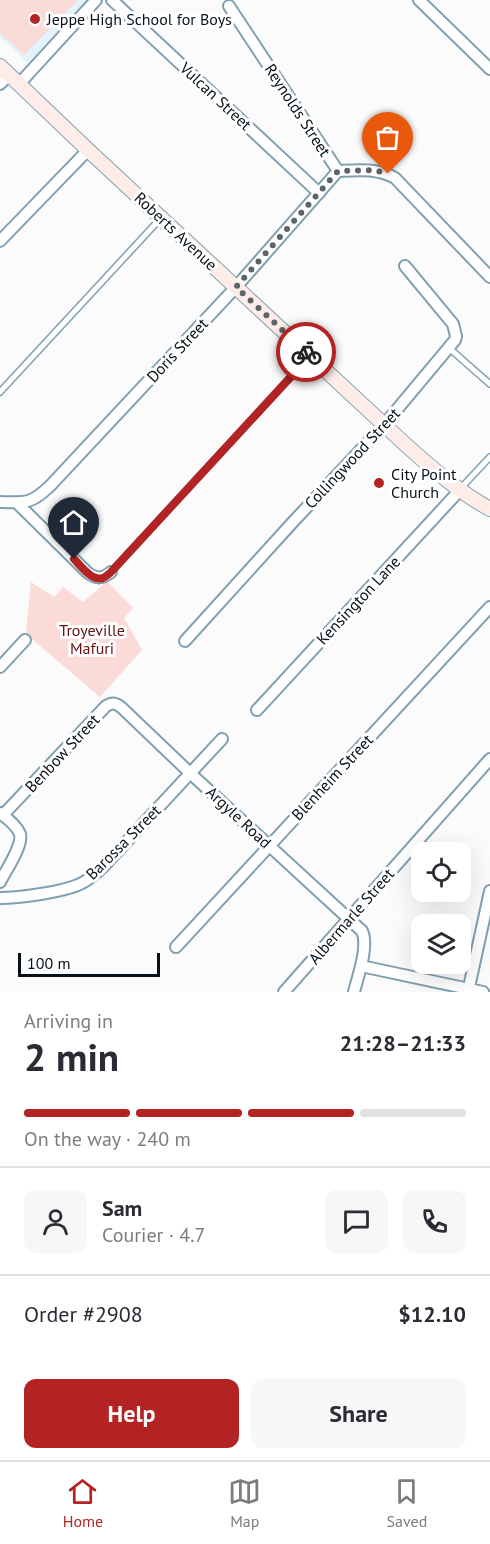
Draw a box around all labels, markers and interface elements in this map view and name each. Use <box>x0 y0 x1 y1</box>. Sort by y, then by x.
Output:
place label: Jeppe High School for Boys <box>46 9 232 29</box>
marker: Jeppe High School for Boys <box>28 12 42 26</box>
street label: Vulcan Street <box>175 57 256 135</box>
street label: Reynolds Street <box>261 60 336 161</box>
pin <box>362 112 413 174</box>
icon: bag <box>371 121 404 154</box>
street label: Roberts Avenue <box>130 188 222 274</box>
street label: Doris Street <box>142 313 212 386</box>
courier <box>276 322 336 382</box>
icon: bike <box>290 336 323 369</box>
street label: Collingwood Street <box>300 403 404 513</box>
place label: City Point Church <box>391 464 457 502</box>
marker: City Point Church <box>372 476 386 490</box>
pin <box>48 497 99 559</box>
icon: home <box>57 506 90 539</box>
street label: Kensington Lane <box>312 552 404 648</box>
park label: Troyeville Mafuri <box>59 620 125 658</box>
street label: Benbow Street <box>21 709 104 796</box>
street label: Blenheim Street <box>287 729 377 824</box>
street label: Argyle Road <box>202 782 276 852</box>
street label: Barossa Street <box>81 800 165 884</box>
map controls <box>411 842 471 974</box>
button: locate <box>411 842 471 902</box>
street label: Albermarle Street <box>304 864 398 968</box>
button: layers <box>411 914 471 974</box>
scale bar <box>18 950 160 977</box>
text: 100 m <box>27 953 70 973</box>
text: Arriving in <box>24 1008 113 1034</box>
text: 21:28–21:33 <box>340 1029 466 1057</box>
text: 2 min <box>24 1031 119 1082</box>
text: On the way · 240 m <box>24 1126 191 1152</box>
button: person <box>24 1190 87 1253</box>
button: chat <box>325 1190 388 1253</box>
button: phone <box>403 1190 466 1253</box>
text: Sam <box>102 1194 142 1222</box>
text: Courier · 4.7 <box>102 1222 205 1248</box>
text: Order #2908 <box>24 1300 143 1328</box>
text: $12.10 <box>398 1300 466 1328</box>
button: Help <box>24 1379 239 1448</box>
button: Share <box>251 1379 466 1448</box>
tab: Home <box>63 1475 103 1531</box>
tab: Map <box>228 1475 261 1531</box>
tab: Saved <box>387 1475 427 1531</box>

